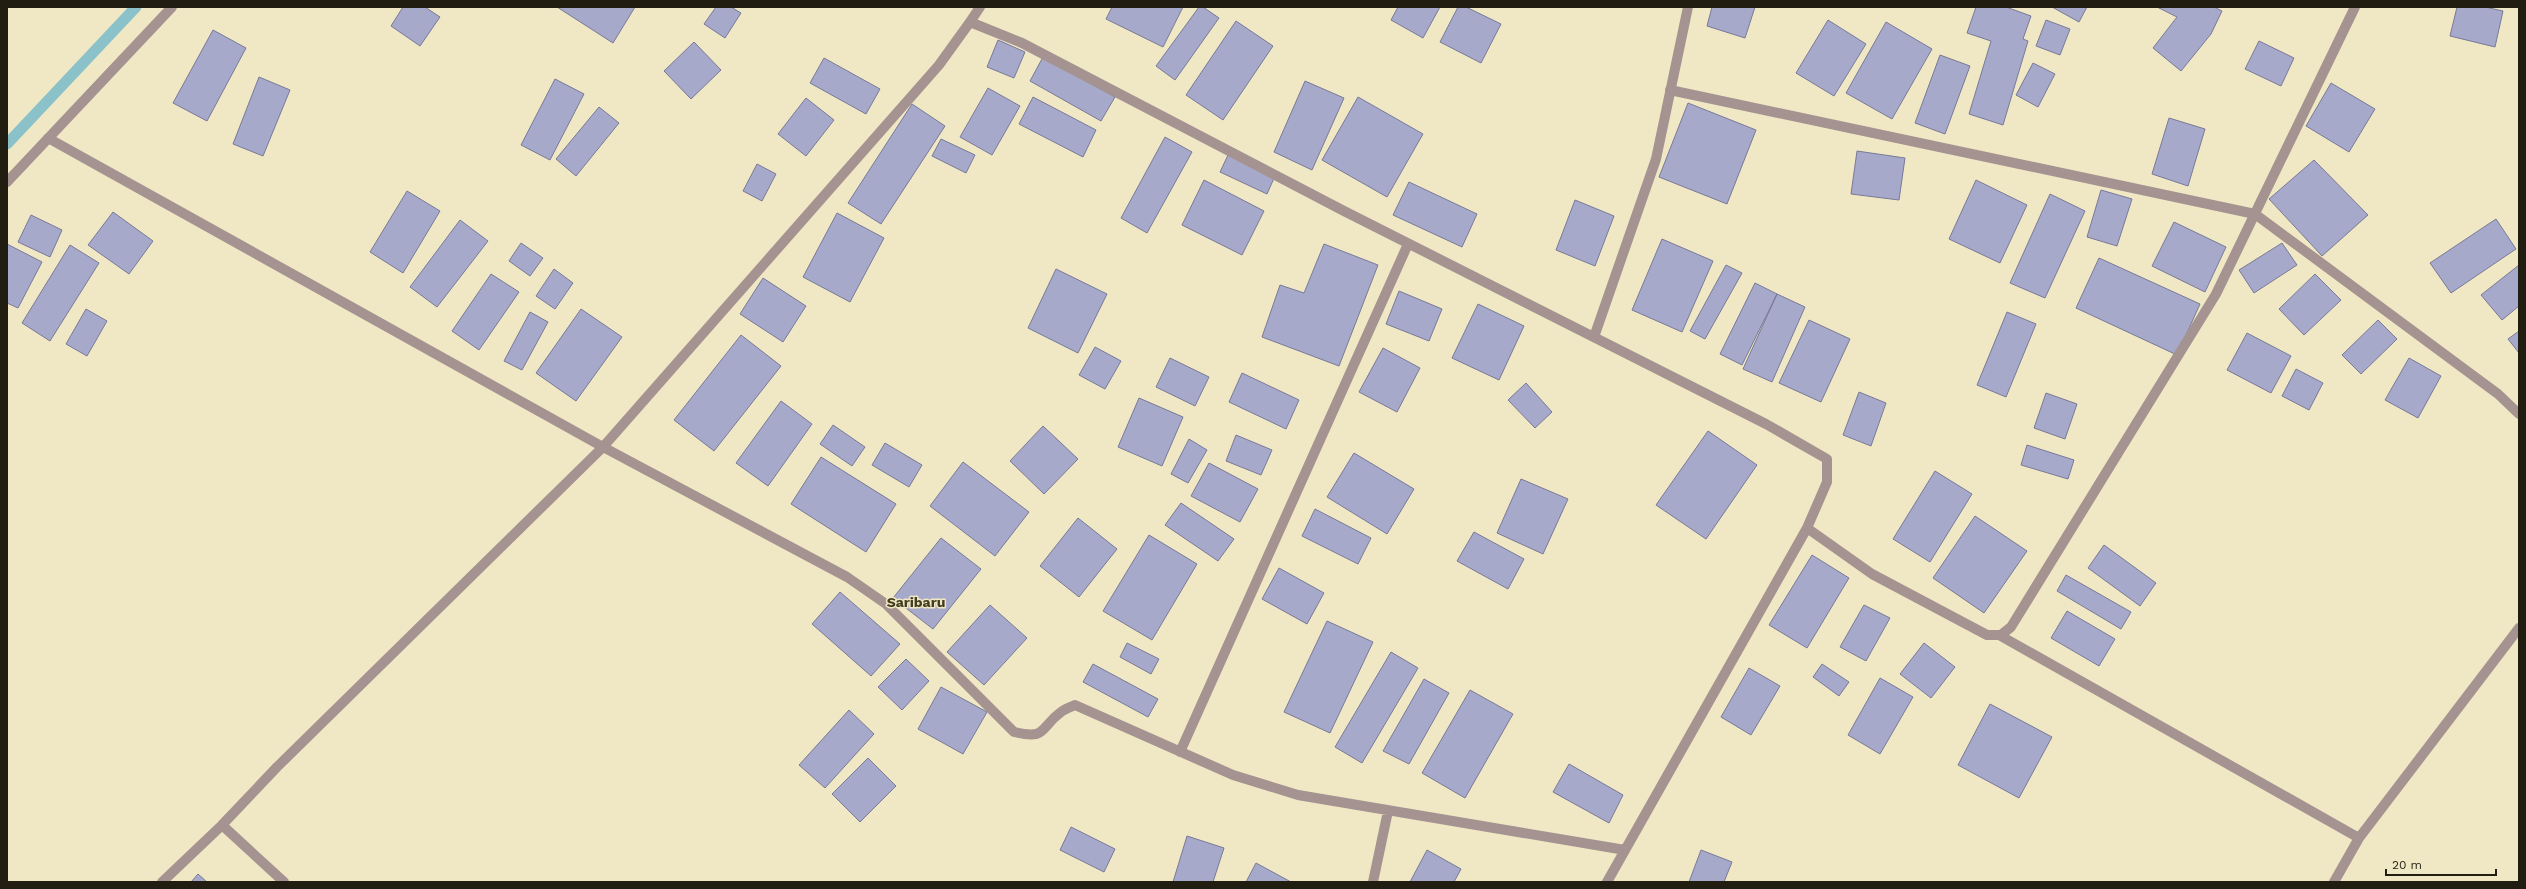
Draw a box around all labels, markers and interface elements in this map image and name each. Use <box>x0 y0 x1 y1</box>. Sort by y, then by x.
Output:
district label: Saribaru <box>887 594 945 610</box>
scale bar <box>2386 851 2496 877</box>
text: 20 m <box>2392 858 2422 872</box>

